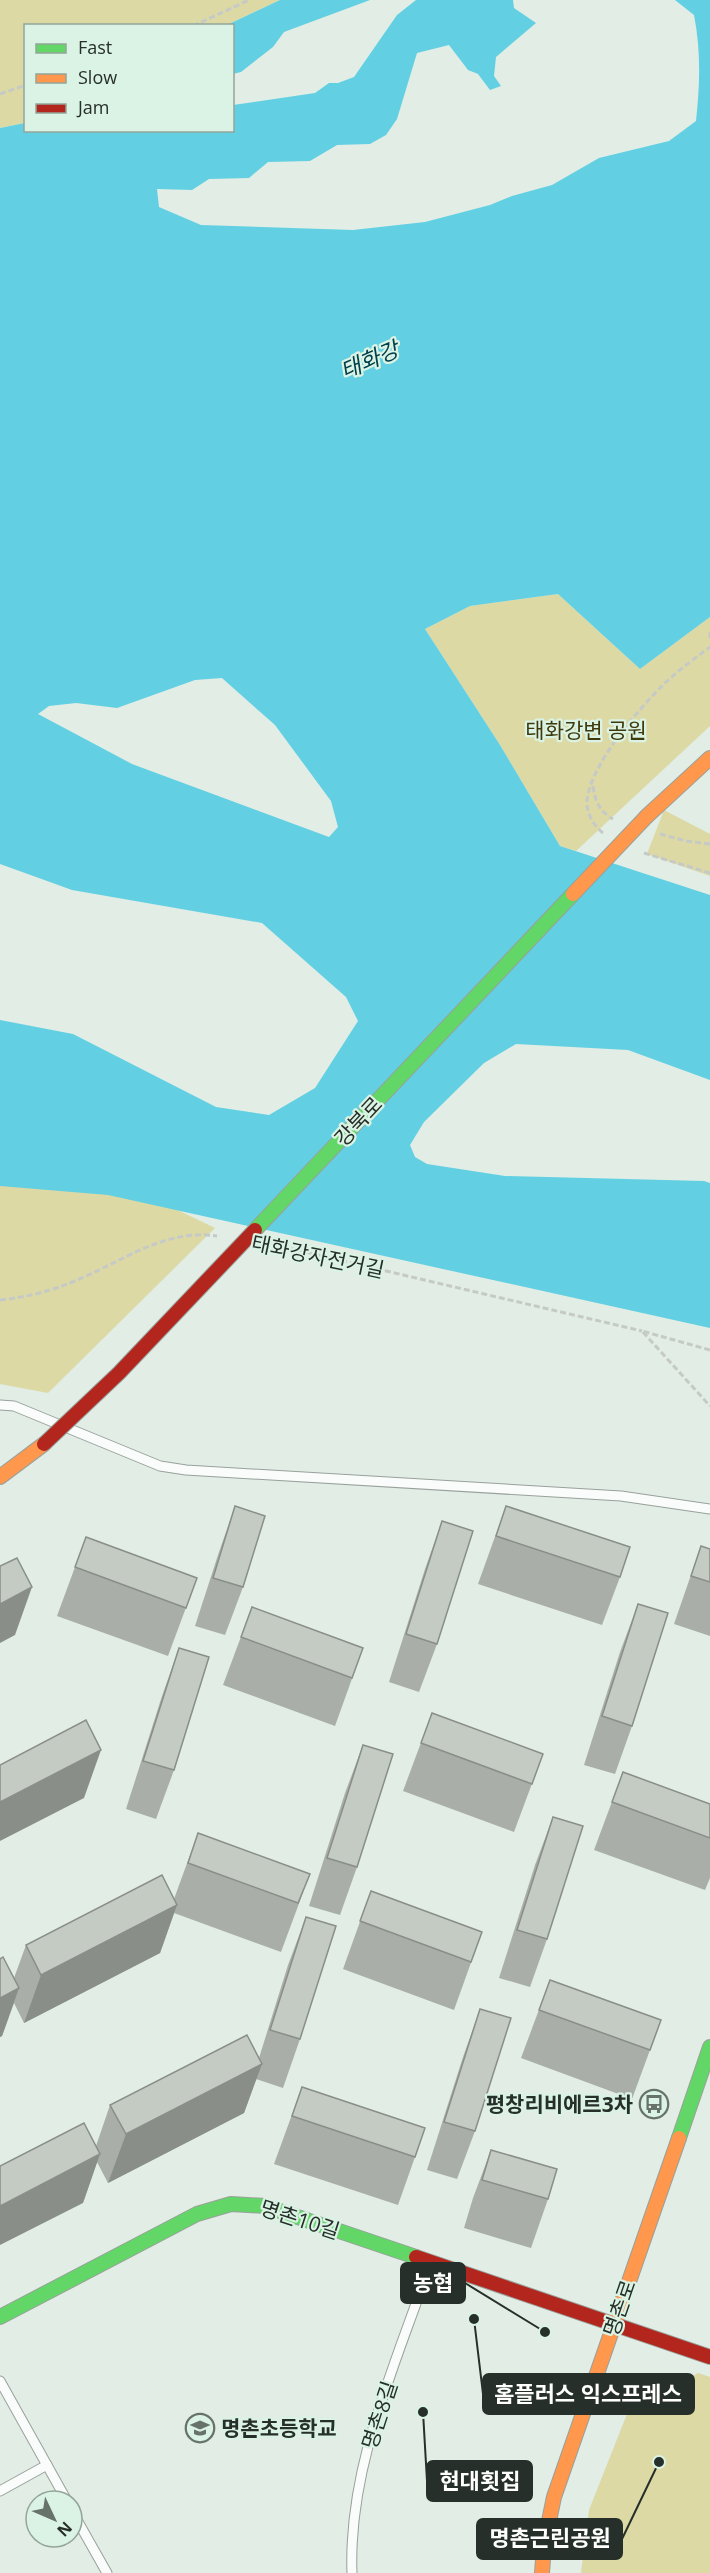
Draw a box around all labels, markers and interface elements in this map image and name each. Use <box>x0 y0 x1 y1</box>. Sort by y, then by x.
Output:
legend <box>24 24 234 132</box>
text: Fast <box>78 35 112 59</box>
text: Slow <box>78 65 117 89</box>
text: Jam <box>76 95 110 119</box>
water label: 태화강 <box>335 332 405 385</box>
park label: 태화강변 공원 <box>525 716 647 744</box>
street label: 강북로 <box>328 1090 388 1152</box>
street label: 태화강자전거길 <box>249 1228 387 1284</box>
bus stop icon: 평창리비에르3차 <box>638 2088 670 2120</box>
place label: 평창리비에르3차 <box>486 2090 633 2118</box>
street label: 명촌10길 <box>257 2193 343 2245</box>
callout: 농협 <box>401 2263 465 2303</box>
text: 농협 <box>413 2267 453 2297</box>
street label: 명촌로 <box>596 2276 642 2340</box>
callout: 홈플러스 익스프레스 <box>483 2374 694 2414</box>
street label: 명촌8길 <box>355 2377 403 2453</box>
text: 홈플러스 익스프레스 <box>494 2378 682 2408</box>
school or university icon: 명촌초등학교 <box>184 2412 216 2444</box>
place label: 명촌초등학교 <box>221 2414 337 2442</box>
callout: 현대횟집 <box>427 2461 532 2501</box>
text: 현대횟집 <box>440 2465 520 2495</box>
north arrow <box>24 2489 84 2549</box>
text: N <box>52 2517 77 2542</box>
callout: 명촌근린공원 <box>477 2519 622 2559</box>
text: 명촌근린공원 <box>489 2522 611 2552</box>

